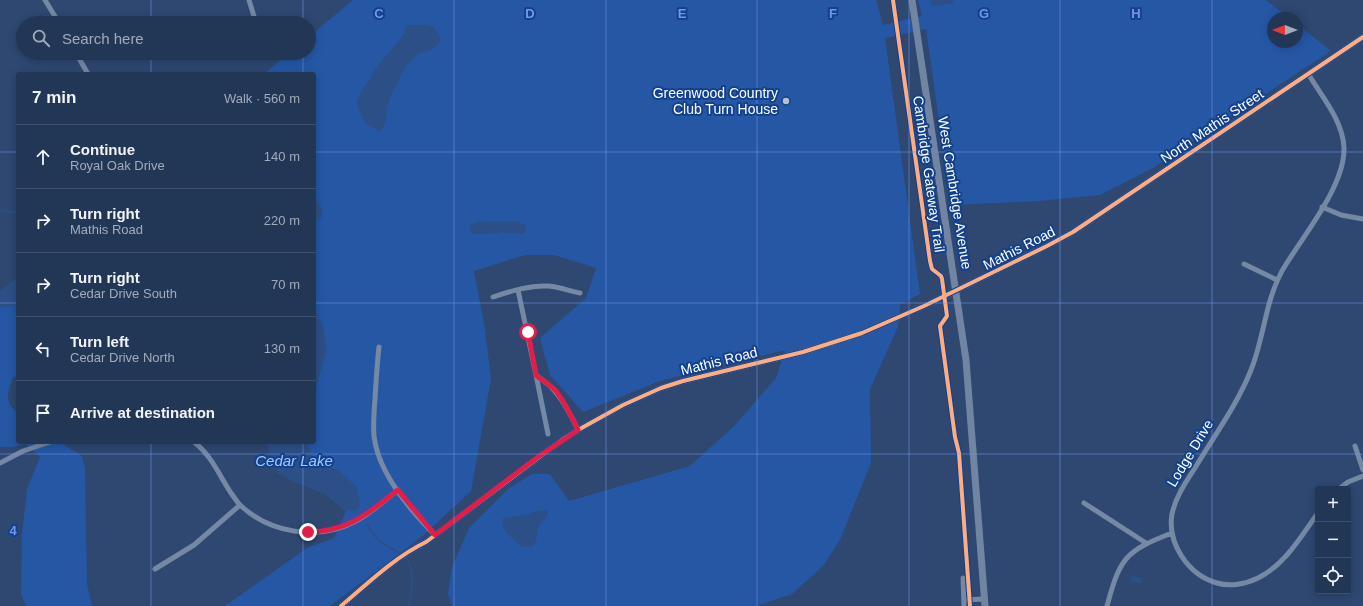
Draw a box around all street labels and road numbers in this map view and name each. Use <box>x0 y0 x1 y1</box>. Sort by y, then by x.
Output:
street label: North Mathis Street <box>1158 86 1267 166</box>
street label: Cambridge Gateway Trail <box>910 95 948 253</box>
street label: West Cambridge Avenue <box>935 116 975 271</box>
street label: Mathis Road <box>980 223 1058 273</box>
street label: Mathis Road <box>679 344 759 378</box>
street label: Lodge Drive <box>1164 416 1216 489</box>

